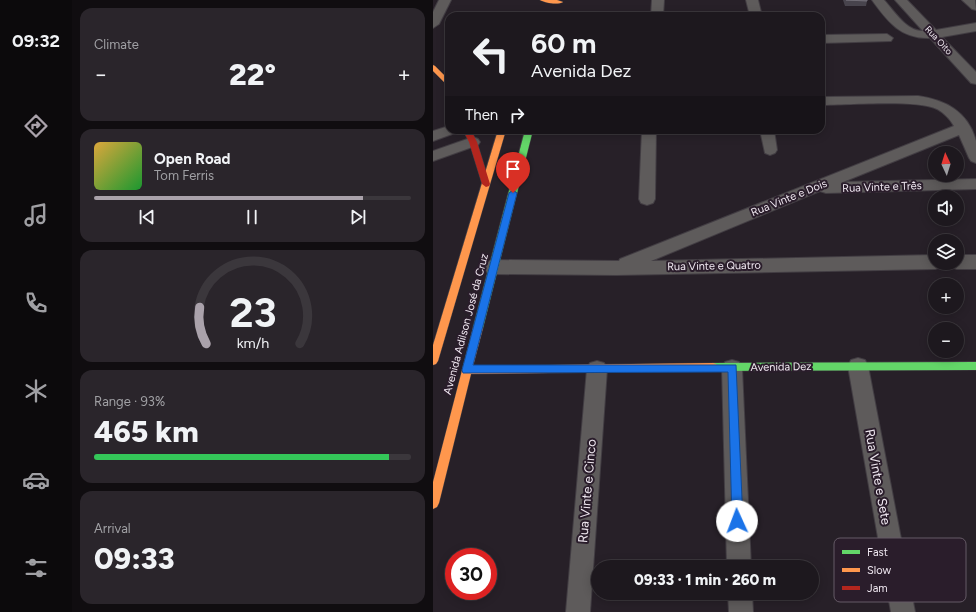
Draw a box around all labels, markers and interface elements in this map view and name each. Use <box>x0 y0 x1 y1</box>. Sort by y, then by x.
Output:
street label: Rua Oito <box>923 23 955 57</box>
text: 60 m <box>531 26 596 60</box>
icon: left <box>465 28 517 80</box>
text: 09:32 <box>12 30 60 52</box>
text: Climate <box>94 37 139 52</box>
text: 22° <box>229 56 276 93</box>
text: Avenida Dez <box>531 60 631 82</box>
text: − <box>94 61 108 88</box>
text: + <box>397 61 411 88</box>
icon: right <box>506 104 528 126</box>
text: Then <box>465 106 498 124</box>
icon: directions <box>22 112 50 140</box>
north arrow <box>928 146 964 182</box>
map controls <box>928 146 964 358</box>
text: Open Road <box>154 150 231 168</box>
pin <box>496 152 530 193</box>
icon: arrive <box>502 158 524 180</box>
text: Tom Ferris <box>154 168 214 183</box>
street label: Rua Vinte e Dois <box>749 177 829 219</box>
street label: Rua Vinte e Três <box>842 179 922 195</box>
button: sound <box>928 190 964 226</box>
icon: music <box>22 201 50 229</box>
icon: previous <box>136 206 158 228</box>
icon: pause <box>241 206 263 228</box>
icon: next <box>347 206 369 228</box>
button: layers <box>928 234 964 270</box>
street label: Avenida Adilson José da Cruz <box>441 252 491 396</box>
street label: Rua Vinte e Quatro <box>667 259 761 273</box>
button: + <box>928 278 964 314</box>
text: 23 <box>229 287 276 337</box>
icon: phone <box>22 289 50 317</box>
button: − <box>928 322 964 358</box>
text: km/h <box>236 334 269 352</box>
street label: Avenida Dez <box>750 360 812 374</box>
icon: climate <box>22 377 50 405</box>
text: Range · 93% <box>94 394 165 409</box>
text: 465 km <box>94 413 199 450</box>
street label: Rua Vinte e Sete <box>862 428 894 526</box>
street label: Rua Vinte e Cinco <box>575 438 599 544</box>
icon: car <box>22 466 50 494</box>
position arrow <box>716 500 758 542</box>
text: Arrival <box>94 521 131 536</box>
legend <box>834 538 966 602</box>
text: 09:33 <box>94 540 175 577</box>
text: Fast <box>867 546 888 559</box>
speed limit sign: 30 <box>445 548 497 600</box>
icon: filters <box>22 554 50 582</box>
text: Slow <box>867 564 891 577</box>
text: 09:33 · 1 min · 260 m <box>634 571 776 589</box>
text: Jam <box>867 582 888 595</box>

